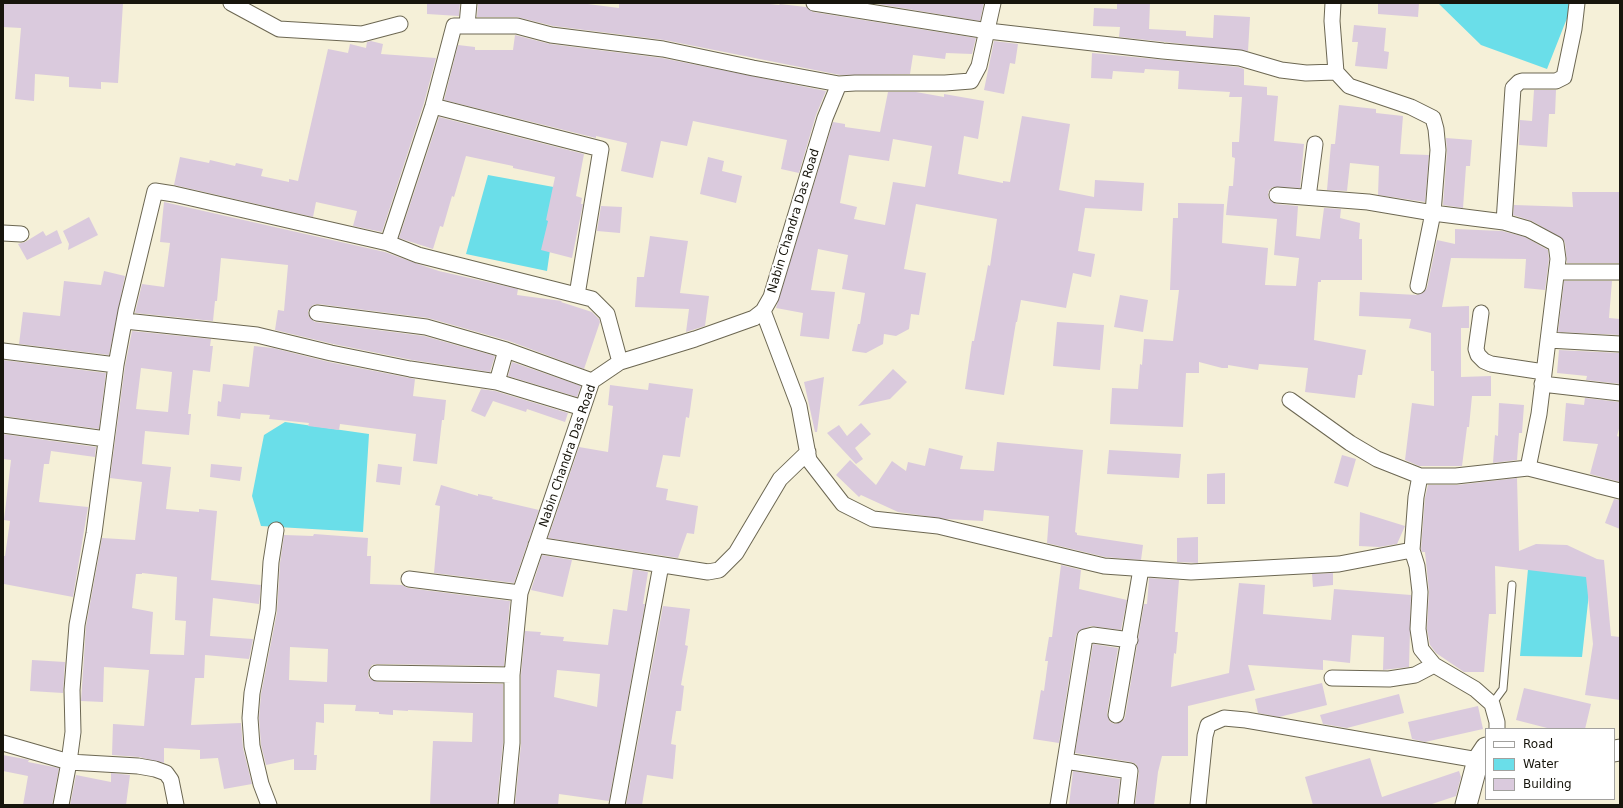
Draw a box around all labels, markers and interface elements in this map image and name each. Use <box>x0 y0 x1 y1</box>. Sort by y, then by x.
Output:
street label: Nabin Chandra Das Road <box>765 147 823 295</box>
street label: Nabin Chandra Das Road <box>537 383 599 529</box>
legend <box>1485 728 1615 800</box>
text: Road <box>1523 737 1553 751</box>
text: Water <box>1523 757 1558 771</box>
text: Building <box>1523 777 1572 791</box>

